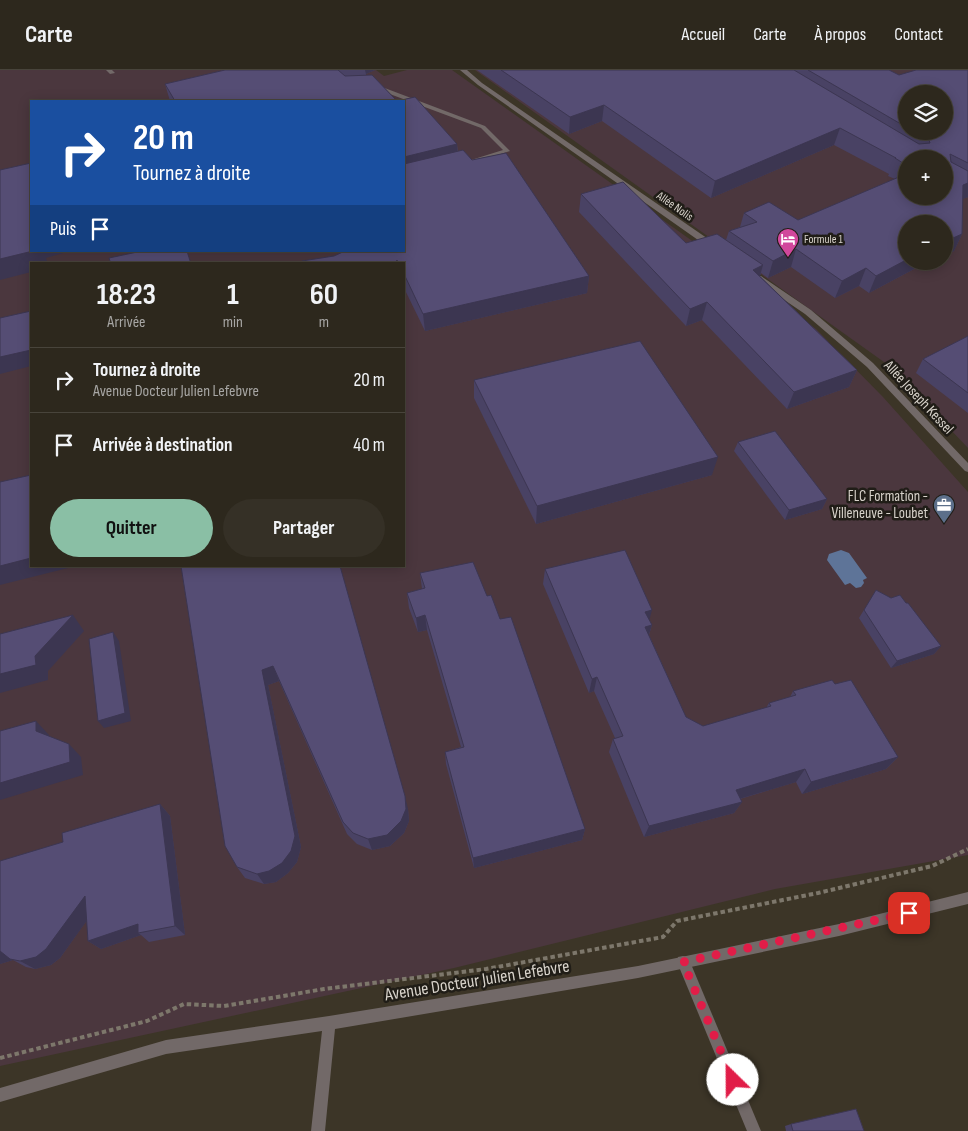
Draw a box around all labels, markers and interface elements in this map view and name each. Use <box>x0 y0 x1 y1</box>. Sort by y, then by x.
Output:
text: Carte <box>25 20 73 49</box>
text: Accueil <box>681 24 725 45</box>
text: Carte <box>753 24 786 45</box>
text: À propos <box>814 24 866 45</box>
text: Contact <box>894 24 943 45</box>
map controls <box>898 85 953 270</box>
button: layers <box>898 85 953 140</box>
text: 20 m <box>133 117 194 160</box>
icon: right <box>50 120 115 185</box>
button: + <box>898 150 953 205</box>
text: Tournez à droite <box>133 160 250 187</box>
street label: Allée Nolis <box>653 188 696 224</box>
icon: arrive <box>86 215 114 243</box>
button: − <box>898 215 953 270</box>
text: Puis <box>50 218 76 241</box>
hotel icon: Formule 1 <box>776 227 800 258</box>
place label: Formule 1 <box>804 232 843 247</box>
text: 18:23 <box>97 277 156 313</box>
text: 1 <box>227 277 239 313</box>
text: 60 <box>310 277 338 313</box>
text: Arrivée <box>107 313 146 332</box>
text: min <box>223 313 243 332</box>
text: m <box>319 313 329 332</box>
street label: Allée Joseph Kessel <box>879 356 958 438</box>
text: Tournez à droite <box>93 359 201 382</box>
icon: right <box>50 366 78 394</box>
text: 20 m <box>353 369 385 392</box>
text: Avenue Docteur Julien Lefebvre <box>93 382 259 401</box>
icon: arrive <box>50 431 78 459</box>
text: Arrivée à destination <box>93 434 233 457</box>
text: 40 m <box>353 434 385 457</box>
place label: FLC Formation - Villeneuve - Loubet <box>831 487 928 523</box>
office icon: FLC Formation - Villeneuve - Loubet <box>932 493 956 524</box>
button: Quitter <box>50 499 213 557</box>
button: Partager <box>223 499 385 557</box>
pin <box>888 892 930 934</box>
icon: arrive <box>895 899 923 927</box>
street label: Avenue Docteur Julien Lefebvre <box>382 956 571 1006</box>
position arrow <box>706 1053 758 1105</box>

